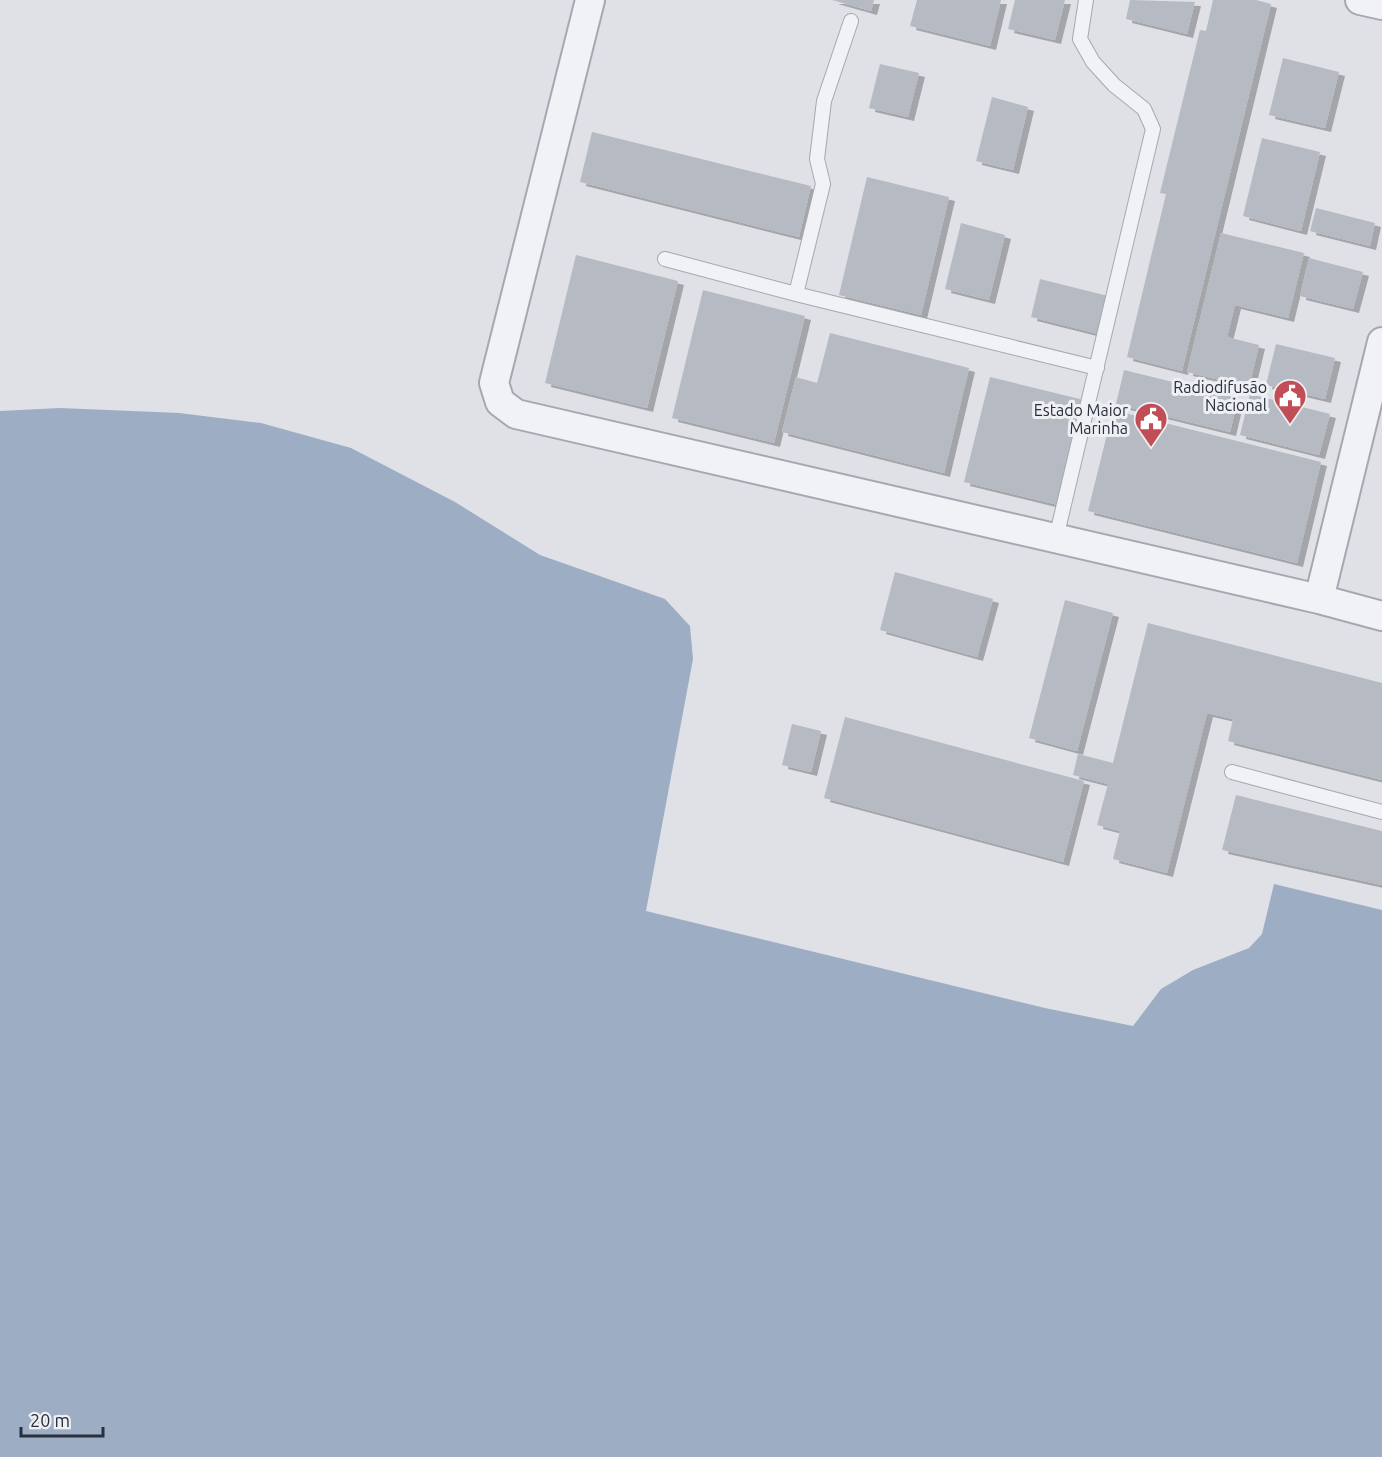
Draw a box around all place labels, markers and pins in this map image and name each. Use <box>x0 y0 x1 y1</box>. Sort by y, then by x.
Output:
place label: Radiodifusão Nacional <box>1173 378 1267 414</box>
public building icon: Radiodifusão Nacional <box>1272 378 1308 425</box>
place label: Estado Maior Marinha <box>1034 401 1128 437</box>
public building icon: Estado Maior Marinha <box>1133 401 1169 448</box>

